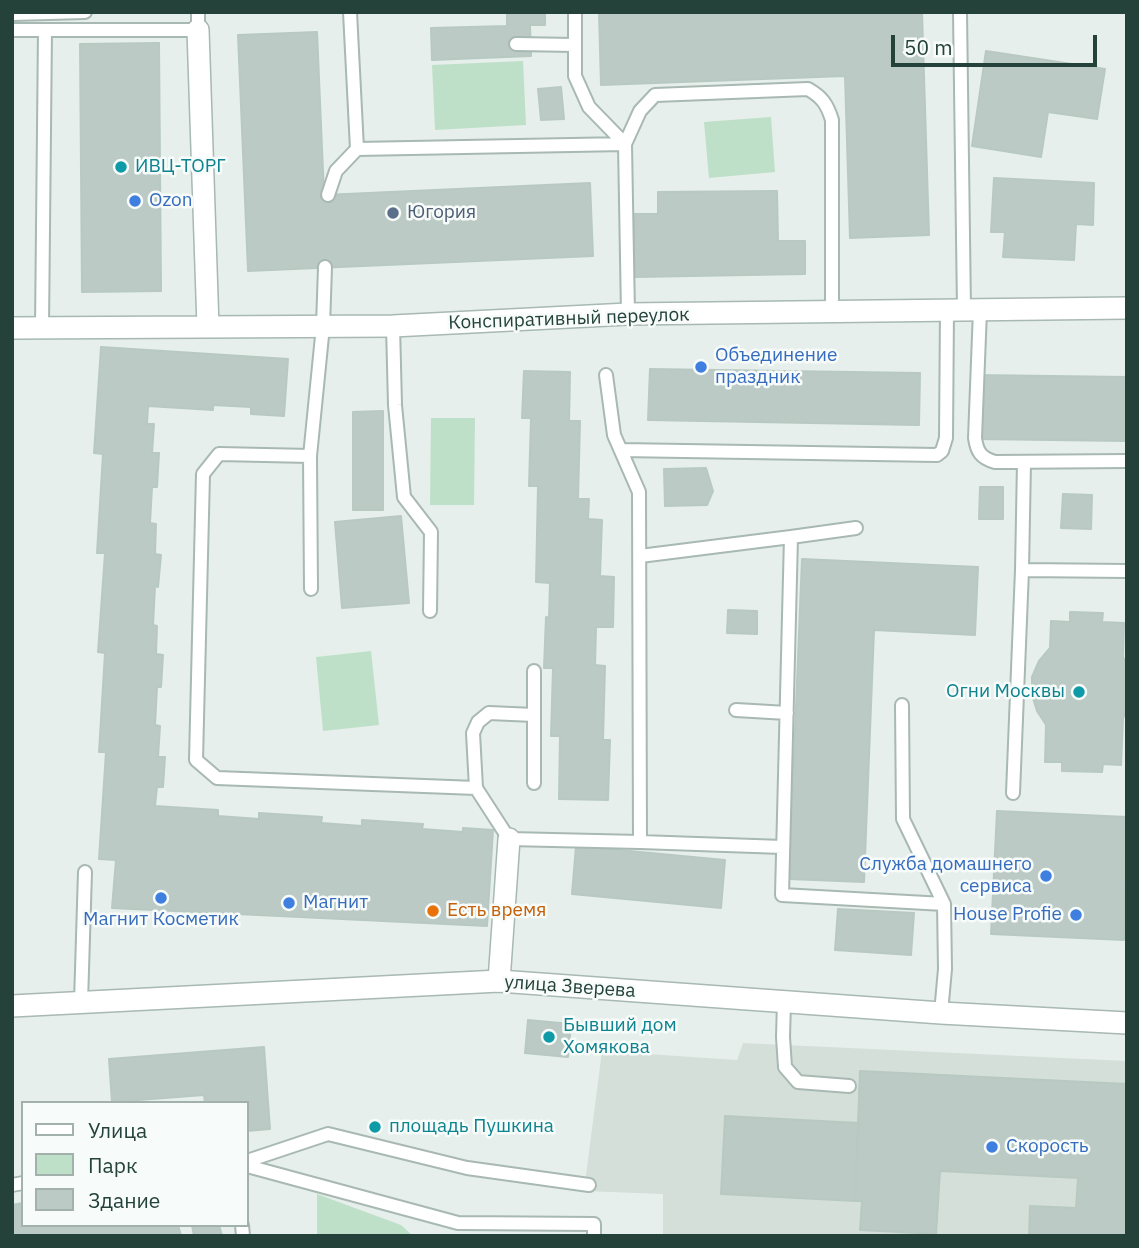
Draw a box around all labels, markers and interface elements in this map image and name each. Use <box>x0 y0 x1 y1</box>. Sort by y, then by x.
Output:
scale bar <box>894 21 1100 65</box>
text: 50 m <box>904 33 953 61</box>
place label: ИВЦ-ТОРГ <box>135 156 226 178</box>
marker: ИВЦ-ТОРГ <box>113 159 129 175</box>
place label: Ozon <box>149 190 193 212</box>
marker: Ozon <box>127 193 143 209</box>
place label: Югория <box>407 202 476 224</box>
marker: Югория <box>385 205 401 221</box>
street label: Конспиративный переулок <box>448 303 690 335</box>
place label: Объединение праздник <box>715 345 837 389</box>
marker: Объединение праздник <box>693 359 709 375</box>
place label: Огни Москвы <box>946 681 1065 703</box>
marker: Огни Москвы <box>1071 684 1087 700</box>
place label: Служба домашнего сервиса <box>859 854 1032 898</box>
marker: Служба домашнего сервиса <box>1038 868 1054 884</box>
marker: Магнит Косметик <box>153 890 169 906</box>
place label: Магнит <box>303 892 368 914</box>
marker: Магнит <box>281 895 297 911</box>
place label: Есть время <box>447 900 546 922</box>
marker: Есть время <box>425 903 441 919</box>
place label: House Profie <box>953 904 1062 926</box>
marker: House Profie <box>1068 907 1084 923</box>
place label: Магнит Косметик <box>83 909 239 931</box>
street label: улица Зверева <box>504 971 636 1003</box>
place label: Бывший дом Хомякова <box>563 1015 677 1059</box>
marker: Бывший дом Хомякова <box>541 1029 557 1045</box>
legend <box>21 1101 248 1227</box>
text: Улица <box>88 1116 147 1144</box>
place label: площадь Пушкина <box>389 1116 554 1138</box>
marker: площадь Пушкина <box>367 1119 383 1135</box>
place label: Скорость <box>1006 1136 1089 1158</box>
marker: Скорость <box>984 1139 1000 1155</box>
text: Парк <box>88 1151 138 1179</box>
text: Здание <box>88 1186 160 1214</box>

